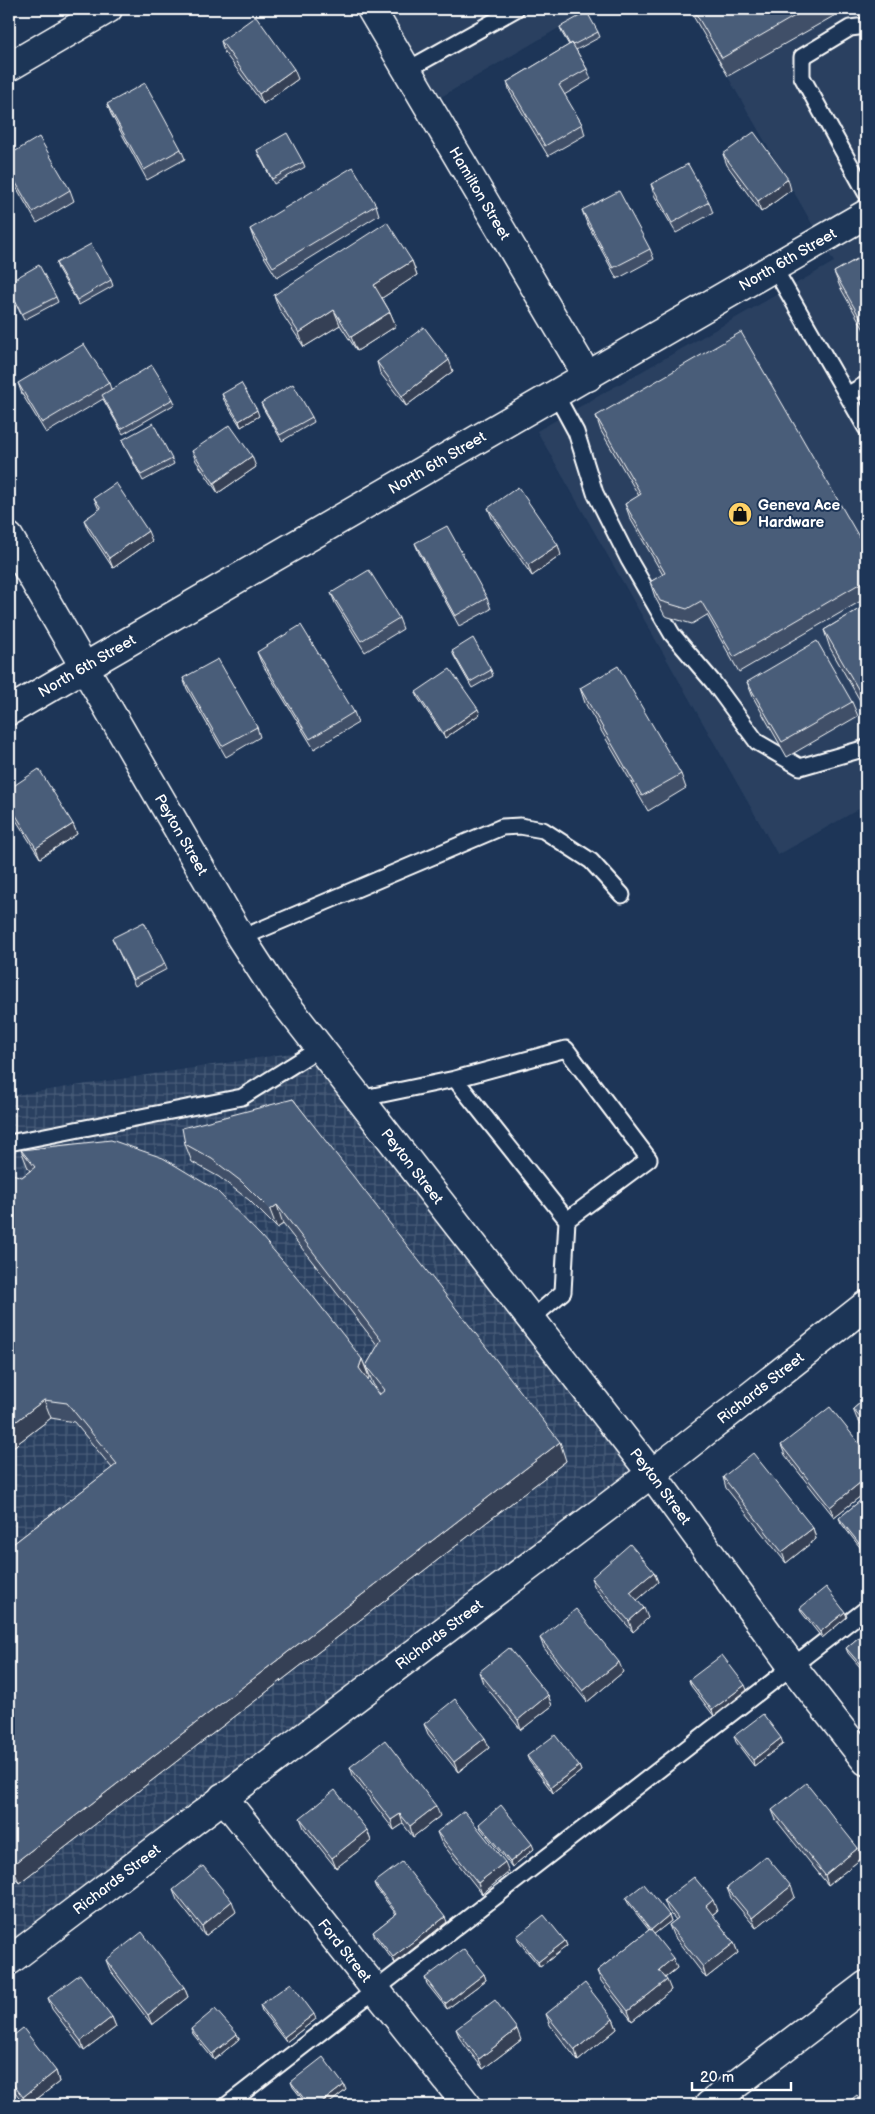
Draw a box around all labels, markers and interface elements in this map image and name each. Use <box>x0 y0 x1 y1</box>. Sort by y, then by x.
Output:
street label: Hamilton Street <box>445 143 515 244</box>
street label: North 6th Street <box>735 224 840 295</box>
street label: North 6th Street <box>385 427 490 498</box>
place label: Geneva Ace Hardware <box>758 496 841 532</box>
shop icon: Geneva Ace Hardware <box>727 501 753 527</box>
street label: North 6th Street <box>35 630 139 702</box>
street label: Peyton Street <box>150 791 212 879</box>
street label: Peyton Street <box>377 1125 448 1208</box>
street label: Richards Street <box>713 1348 808 1428</box>
street label: Peyton Street <box>626 1444 695 1529</box>
street label: Richards Street <box>392 1595 487 1674</box>
street label: Richards Street <box>69 1840 164 1919</box>
street label: Ford Street <box>314 1915 376 1987</box>
scale bar <box>692 2059 791 2091</box>
text: 20 m <box>700 2068 734 2087</box>

